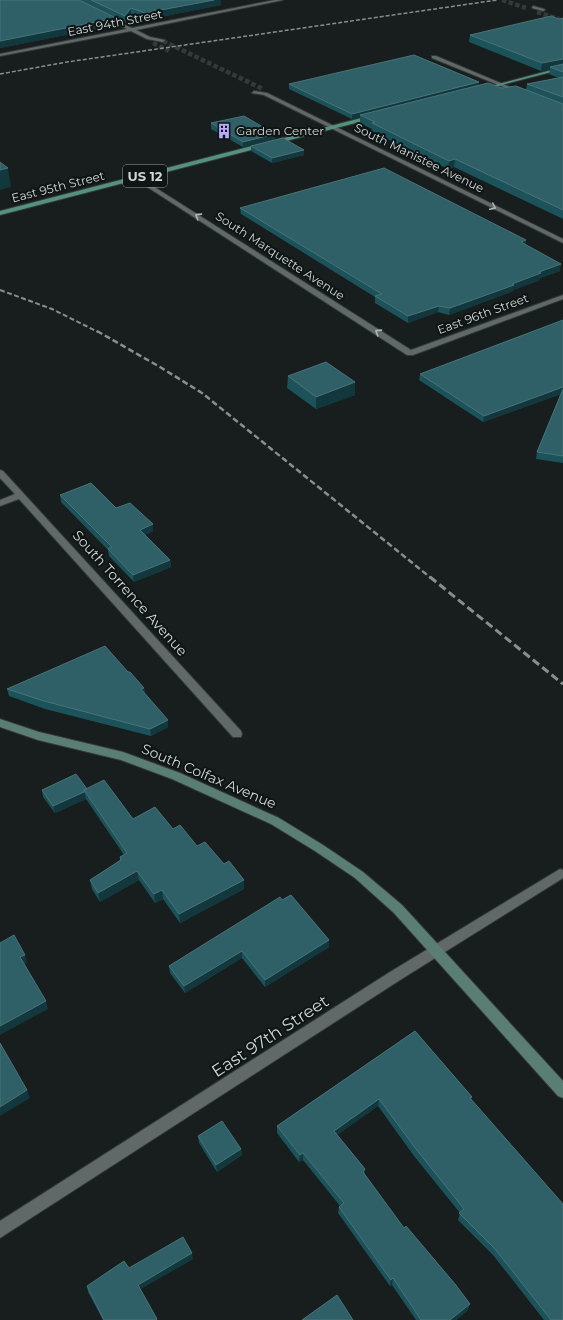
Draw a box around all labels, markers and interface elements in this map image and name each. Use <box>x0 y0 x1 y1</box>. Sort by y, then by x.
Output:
street label: East 94th Street <box>66 6 164 39</box>
street label: South Manistee Avenue <box>352 120 487 196</box>
building icon: Garden Center <box>215 122 233 140</box>
place label: Garden Center <box>236 123 324 138</box>
road number: US 12 <box>123 165 167 187</box>
street label: East 95th Street <box>10 168 106 205</box>
one-way arrow <box>488 202 496 209</box>
street label: South Marquette Avenue <box>213 208 348 303</box>
one-way arrow <box>195 214 202 221</box>
street label: East 96th Street <box>435 290 531 337</box>
one-way arrow <box>375 330 382 337</box>
street label: South Torrence Avenue <box>69 526 191 660</box>
street label: South Colfax Avenue <box>139 739 279 813</box>
street label: East 97th Street <box>208 991 332 1081</box>

